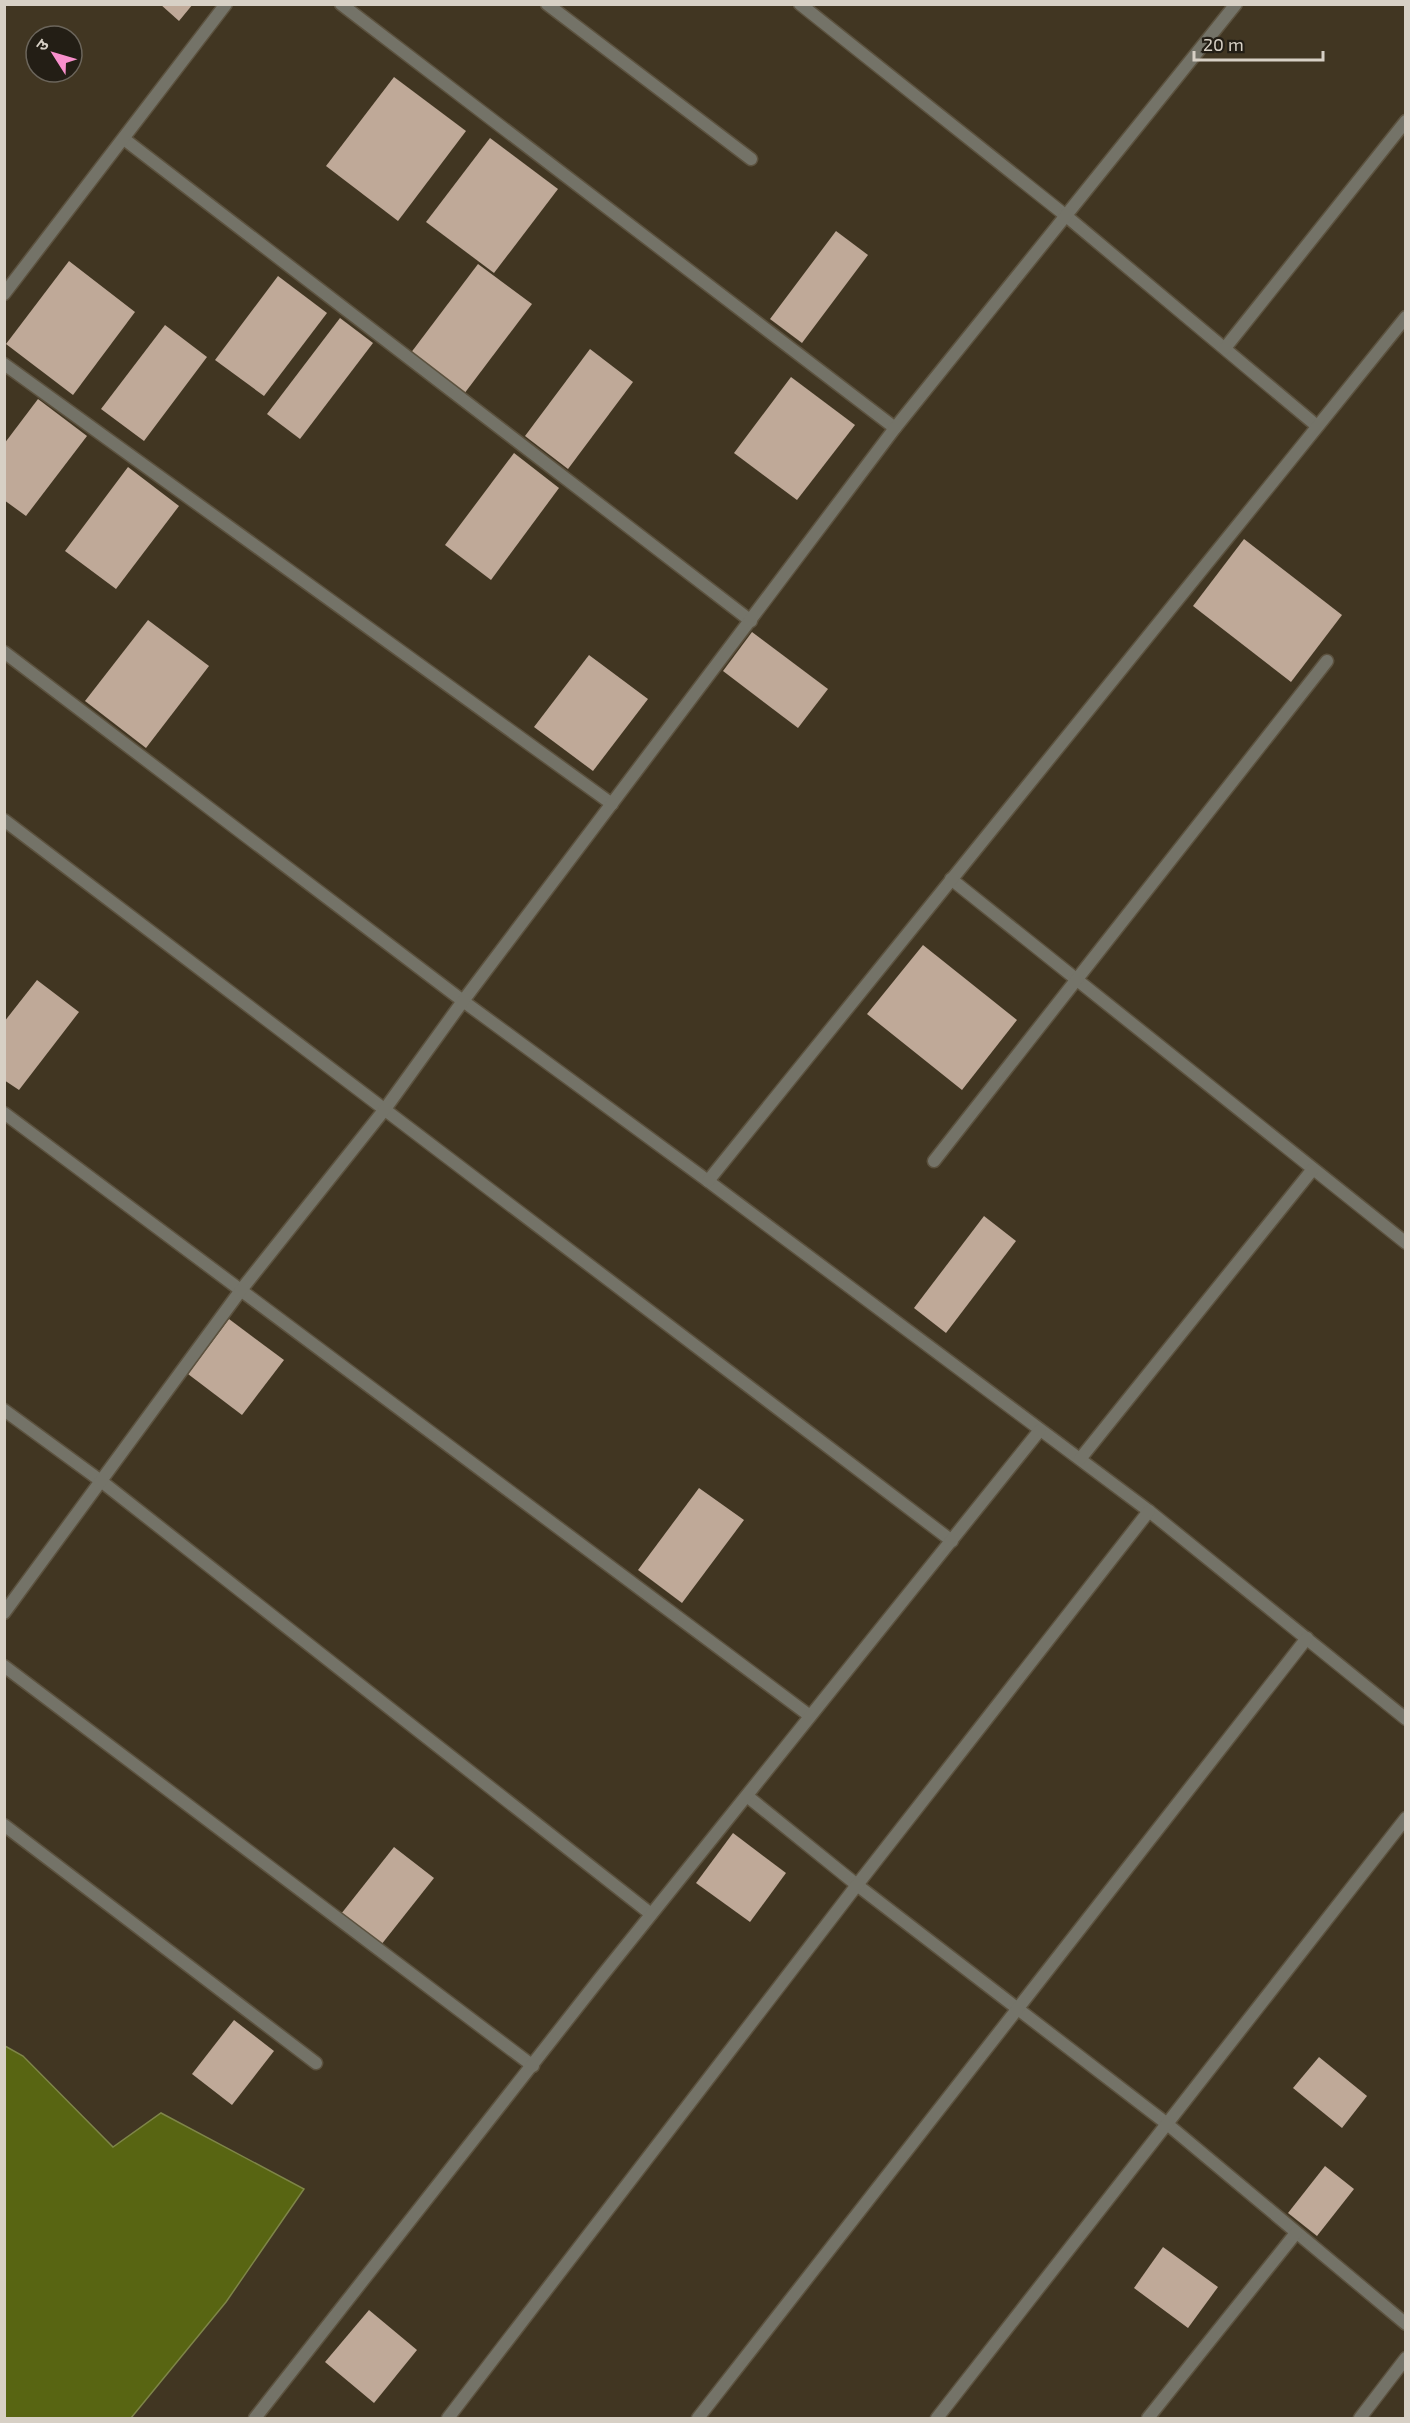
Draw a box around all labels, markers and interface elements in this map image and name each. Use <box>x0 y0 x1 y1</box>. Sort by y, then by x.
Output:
north arrow <box>24 24 84 84</box>
scale bar <box>1194 24 1323 62</box>
text: 20 m <box>1203 33 1244 55</box>
text: उ <box>31 35 52 54</box>

